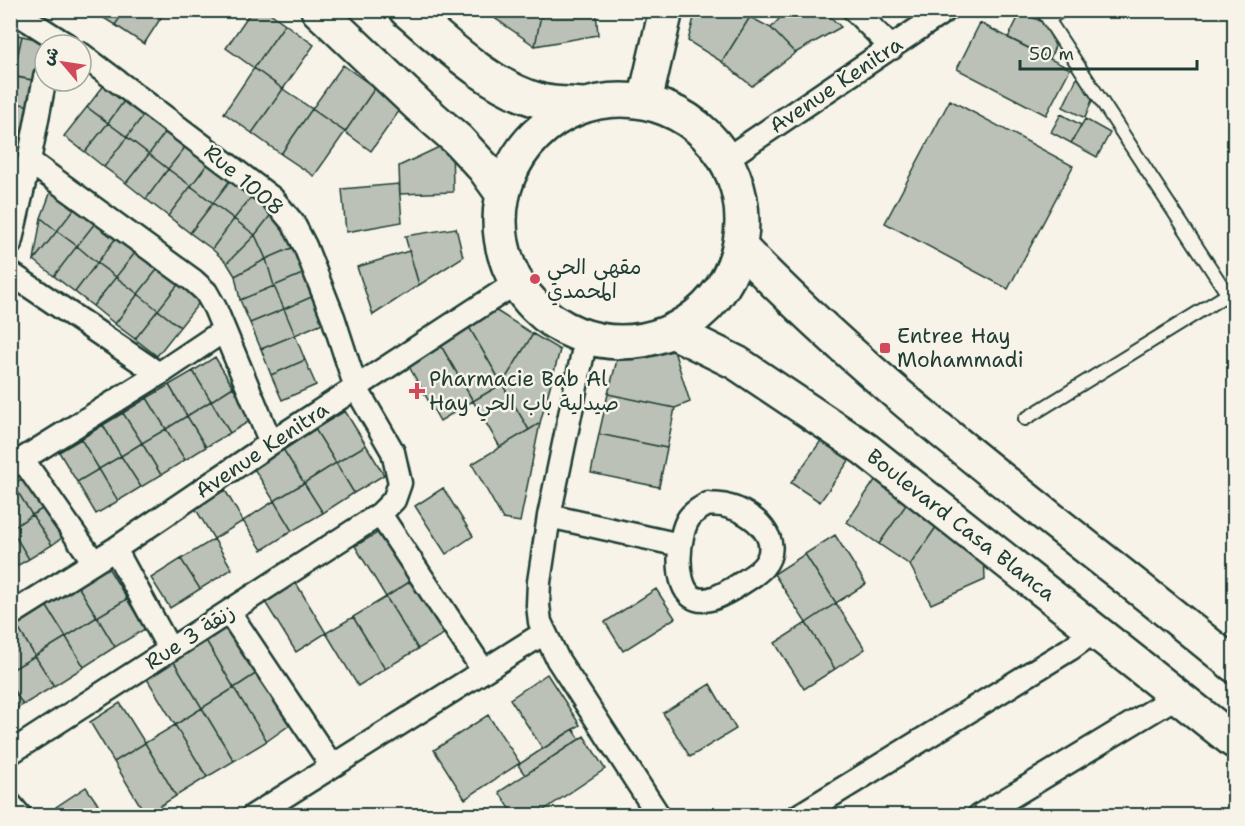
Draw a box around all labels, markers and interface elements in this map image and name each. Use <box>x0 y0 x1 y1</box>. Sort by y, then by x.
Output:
street label: Avenue Kenitra <box>764 30 908 140</box>
north arrow <box>33 33 93 93</box>
scale bar <box>1020 33 1197 71</box>
text: 50 m <box>1029 42 1074 66</box>
text: ش <box>37 43 64 69</box>
street label: Rue 1008 <box>198 138 290 222</box>
place label: مقهى الحي المحمدي <box>547 253 641 306</box>
marker: مقهى الحي المحمدي <box>528 272 542 286</box>
place label: Entree Hay Mohammadi <box>897 322 1024 374</box>
marker: Entree Hay Mohammadi <box>878 341 892 355</box>
place label: Pharmacie Bab Al Hay صيدلية باب الحي <box>429 365 619 422</box>
marker: Pharmacie Bab Al Hay صيدلية باب الحي <box>410 384 424 398</box>
street label: Avenue Kenitra <box>190 395 334 505</box>
street label: Boulevard Casa Blanca <box>861 442 1061 608</box>
street label: Rue 3 زنقة <box>140 598 240 676</box>

